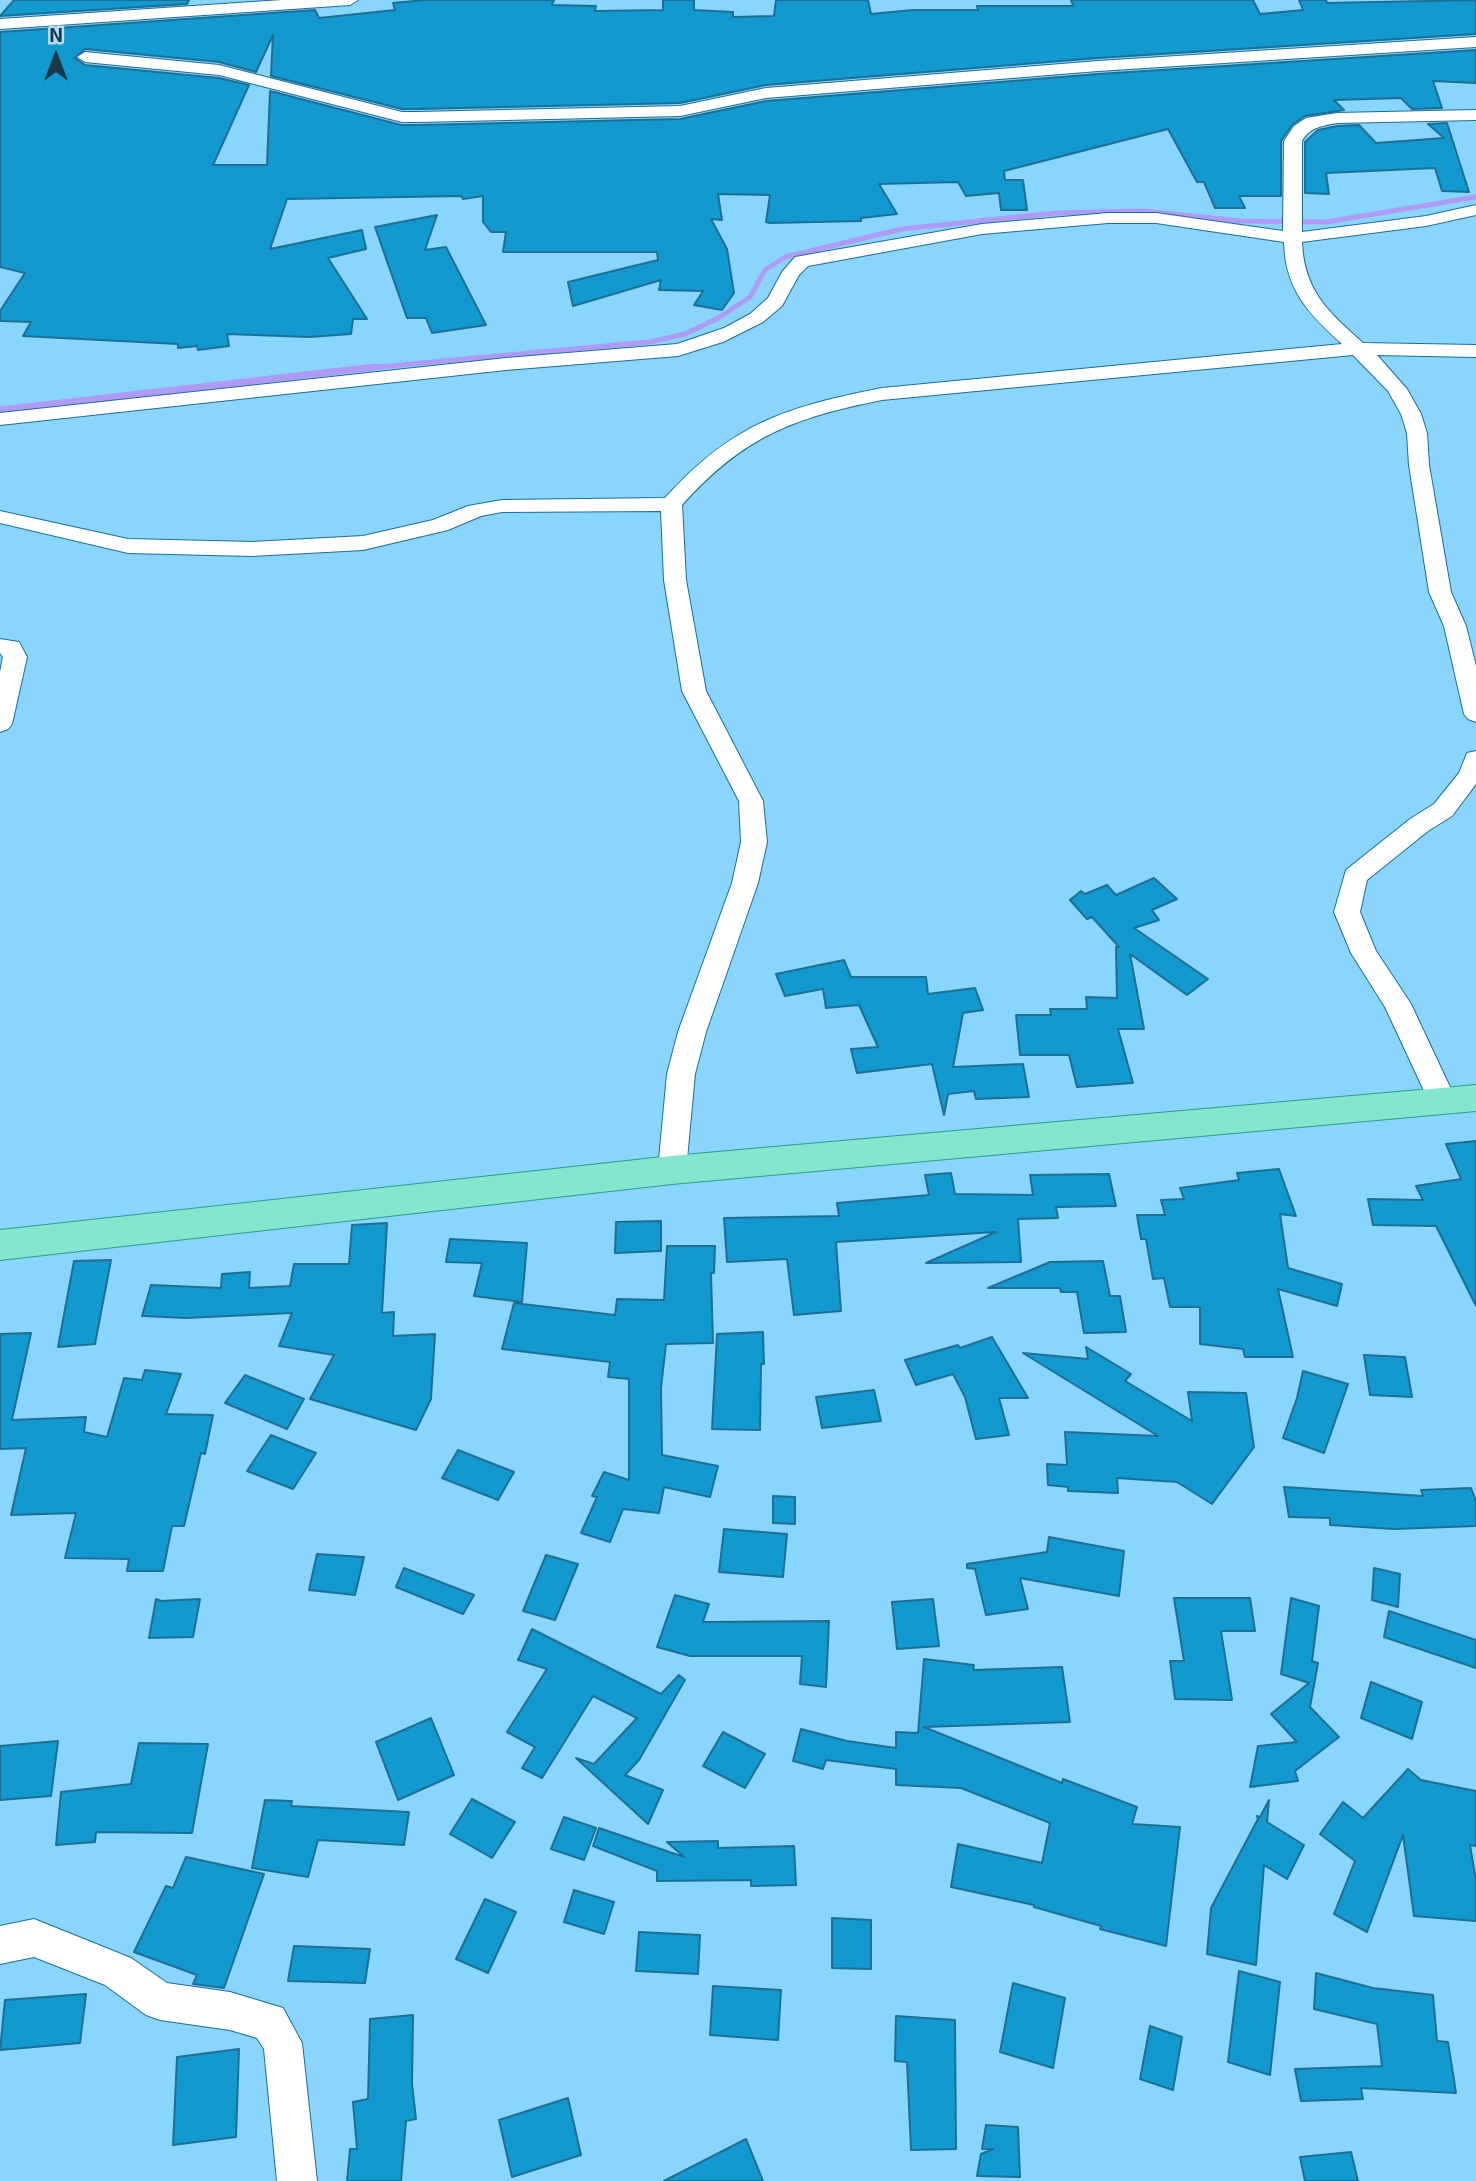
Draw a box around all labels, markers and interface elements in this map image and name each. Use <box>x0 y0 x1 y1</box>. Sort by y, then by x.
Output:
north arrow <box>21 21 91 91</box>
text: N <box>49 23 63 46</box>

